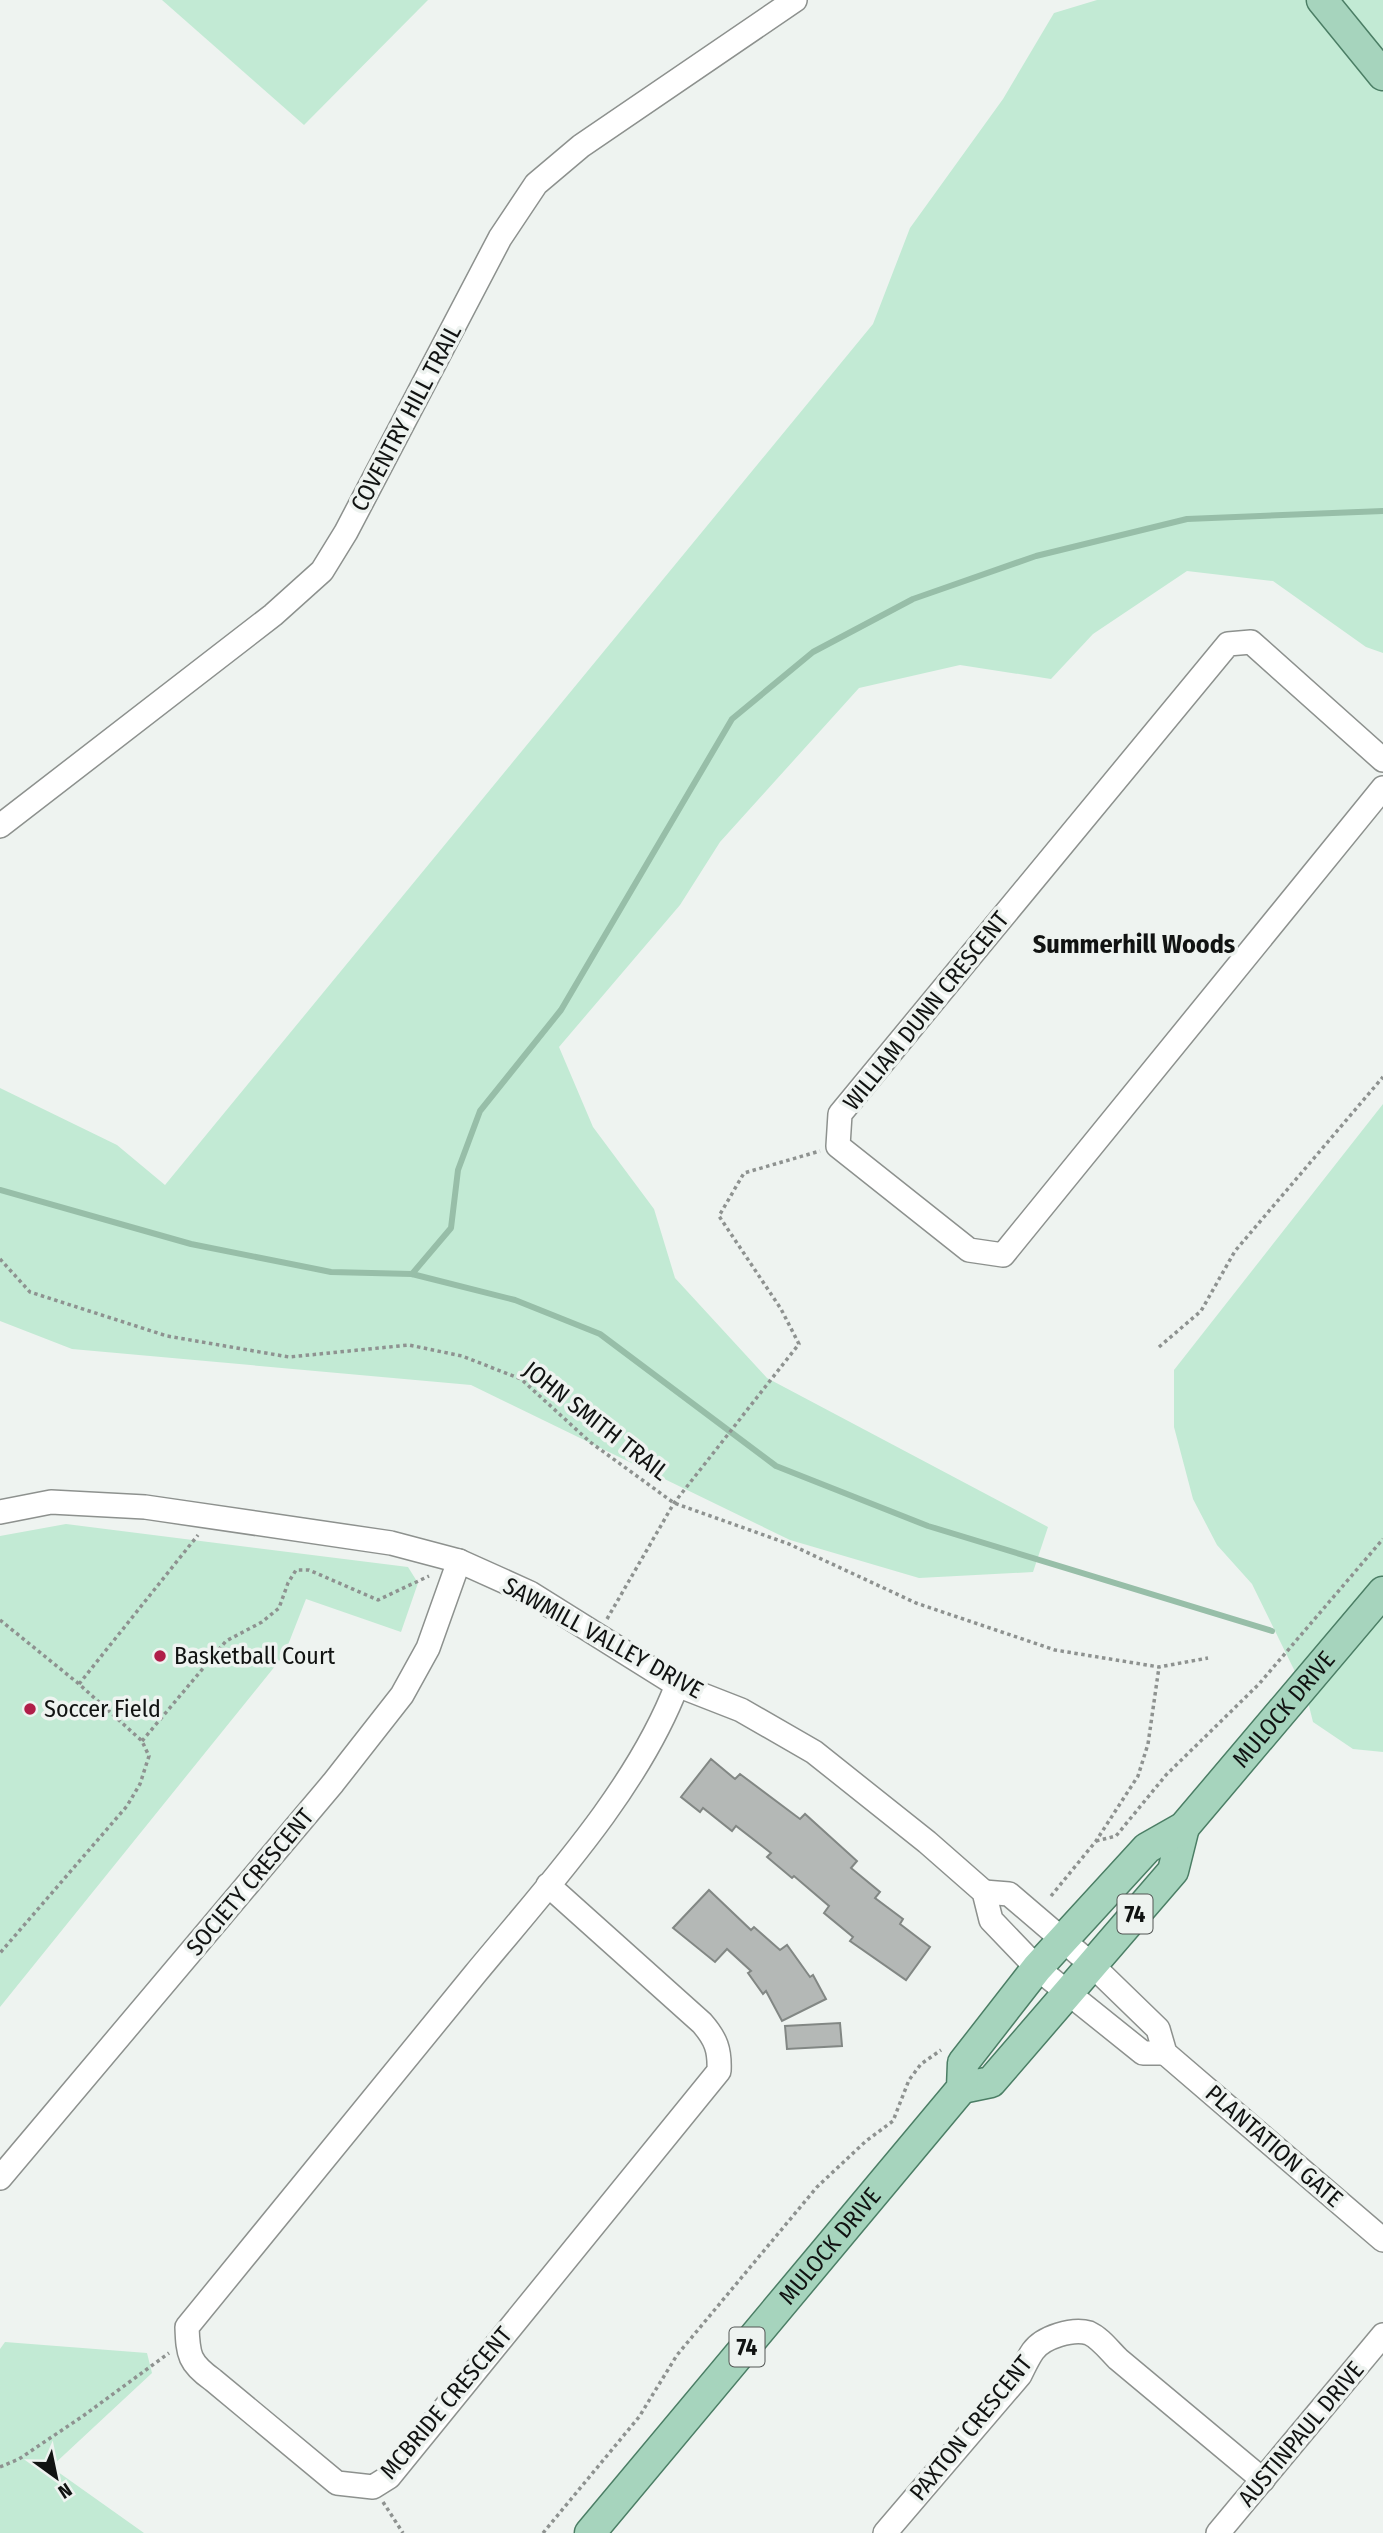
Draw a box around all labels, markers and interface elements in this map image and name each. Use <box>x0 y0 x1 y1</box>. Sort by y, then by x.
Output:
street label: COVENTRY HILL TRAIL <box>345 320 467 516</box>
street label: WILLIAM DUNN CRESCENT <box>837 906 1015 1116</box>
district label: Summerhill Woods <box>1033 929 1235 960</box>
street label: JOHN SMITH TRAIL <box>518 1356 674 1487</box>
street label: SAWMILL VALLEY DRIVE <box>498 1571 708 1705</box>
place label: Basketball Court <box>174 1642 335 1670</box>
street label: MULOCK DRIVE <box>1227 1646 1341 1773</box>
marker: Basketball Court <box>152 1648 168 1664</box>
place label: Soccer Field <box>44 1695 161 1723</box>
marker: Soccer Field <box>22 1701 38 1717</box>
street label: SOCIETY CRESCENT <box>181 1803 319 1961</box>
road number: 74 <box>1118 1895 1152 1934</box>
street label: PLANTATION GATE <box>1200 2079 1348 2213</box>
street label: MULOCK DRIVE <box>773 2182 887 2310</box>
street label: MCBRIDE CRESCENT <box>374 2321 518 2485</box>
road number: 74 <box>730 2328 764 2366</box>
street label: PAXTON CRESCENT <box>904 2350 1038 2506</box>
street label: AUSTINPAUL DRIVE <box>1232 2356 1370 2512</box>
north arrow <box>21 2442 91 2512</box>
text: N <box>54 2478 76 2504</box>

